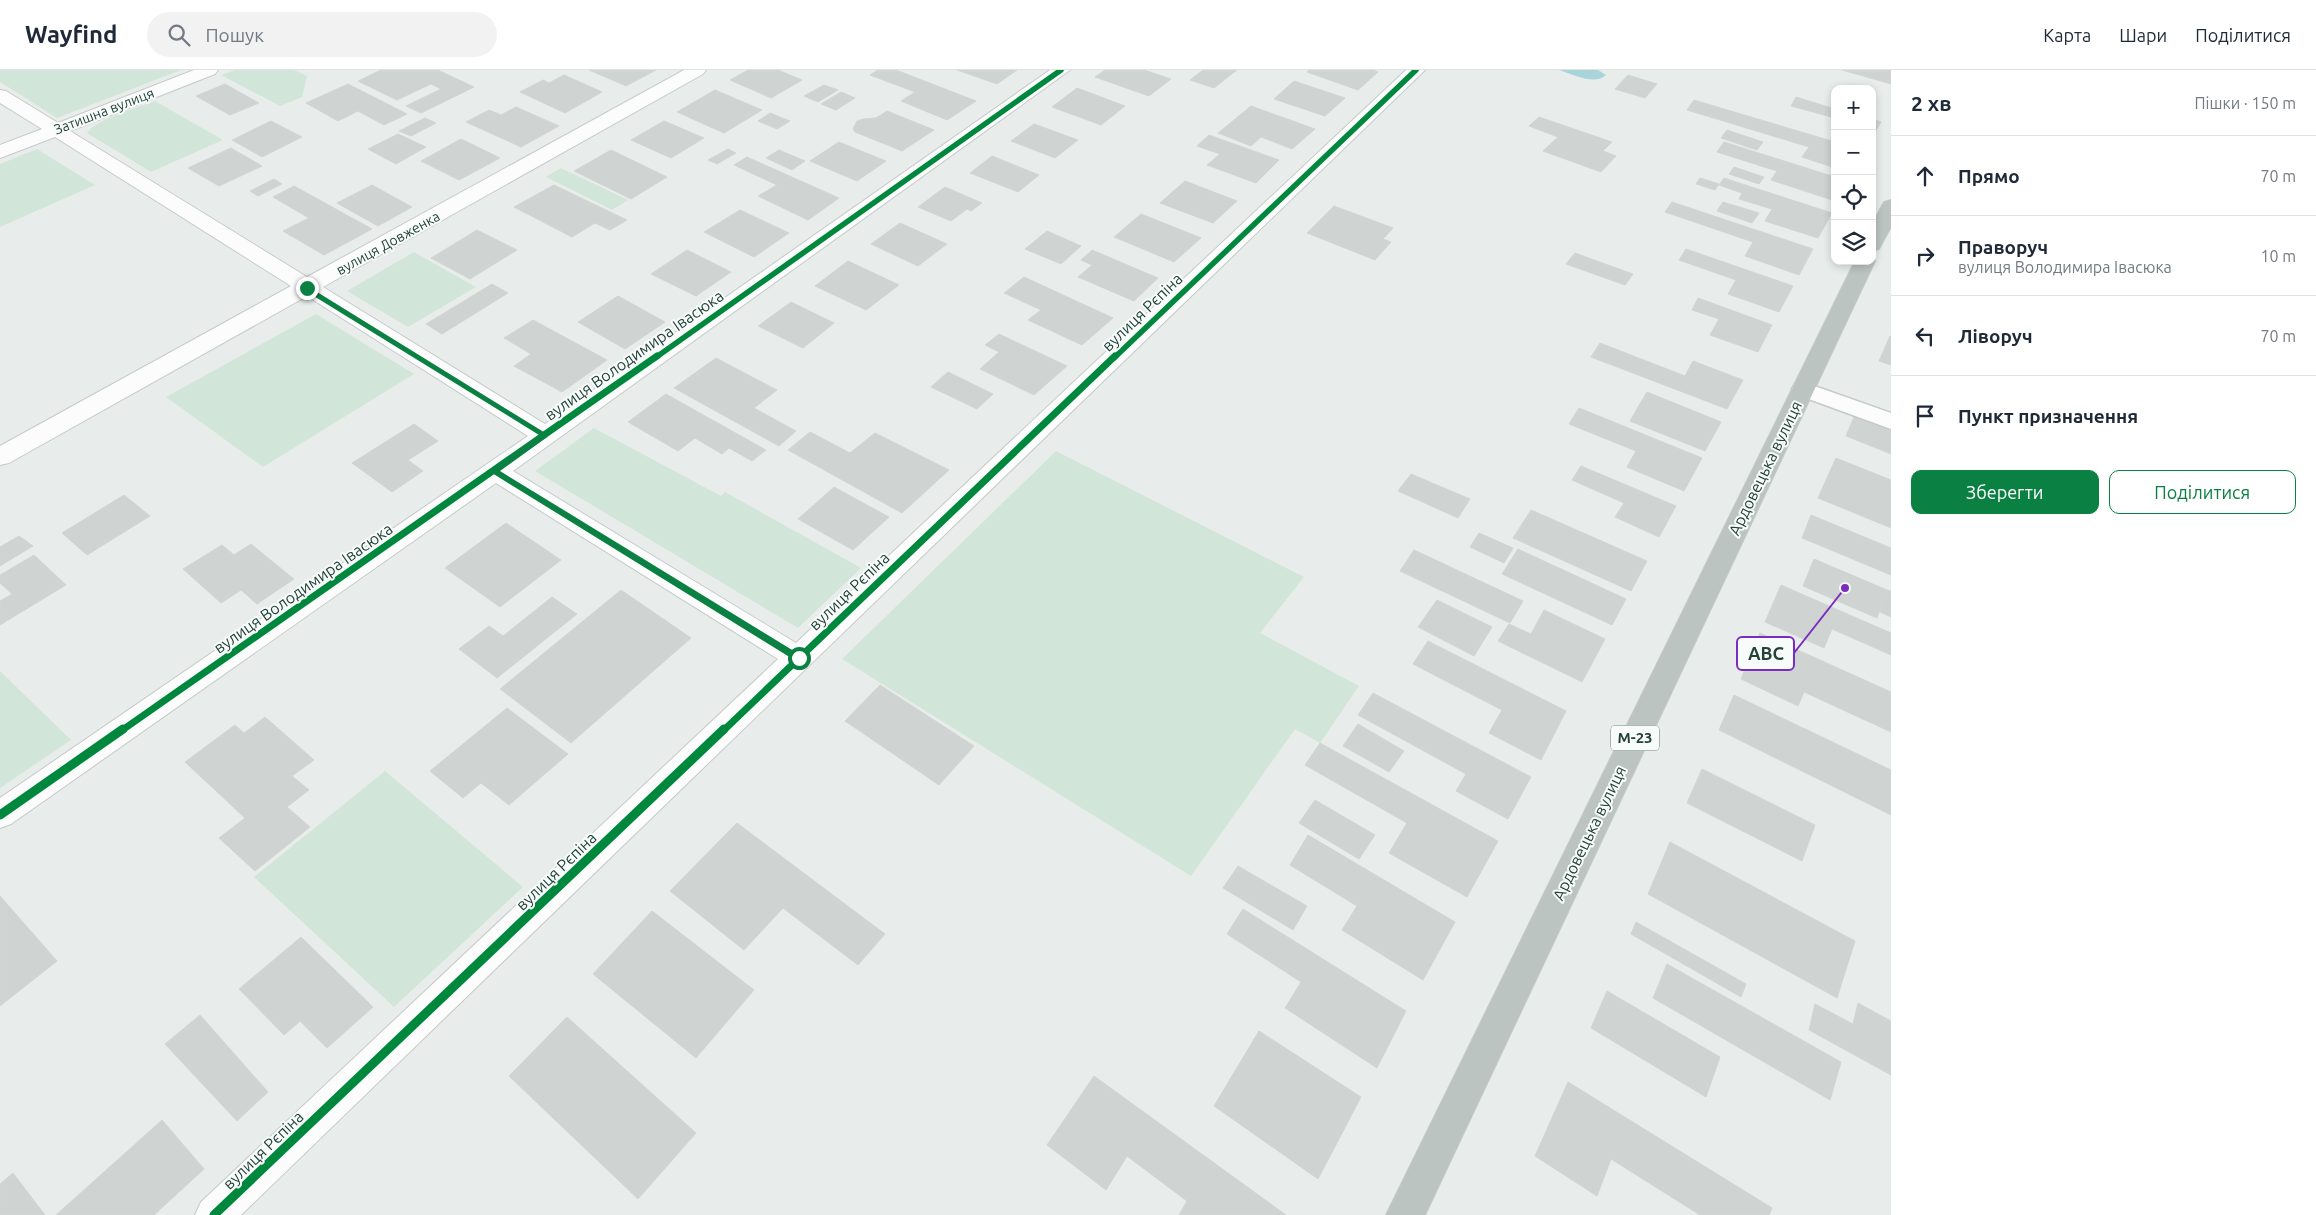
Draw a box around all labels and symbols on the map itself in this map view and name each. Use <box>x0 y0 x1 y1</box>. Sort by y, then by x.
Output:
street label: Затишна вулиця <box>52 85 156 137</box>
street label: вулиця Довженка <box>334 208 442 278</box>
street label: вулиця Рєпіна <box>1098 269 1186 355</box>
route end <box>296 277 319 300</box>
street label: вулиця Володимира Івасюка <box>541 286 727 424</box>
street label: Ардовецька вулиця <box>1725 398 1805 538</box>
street label: вулиця Володимира Івасюка <box>210 519 396 657</box>
street label: вулиця Рєпіна <box>805 548 893 634</box>
callout: ABC <box>1737 637 1794 670</box>
text: ABC <box>1748 643 1785 663</box>
route start <box>788 647 811 670</box>
road number: М-23 <box>1611 726 1659 750</box>
street label: Ардовецька вулиця <box>1549 763 1629 903</box>
street label: вулиця Рєпіна <box>512 828 600 914</box>
street label: вулиця Рєпіна <box>219 1107 307 1193</box>

